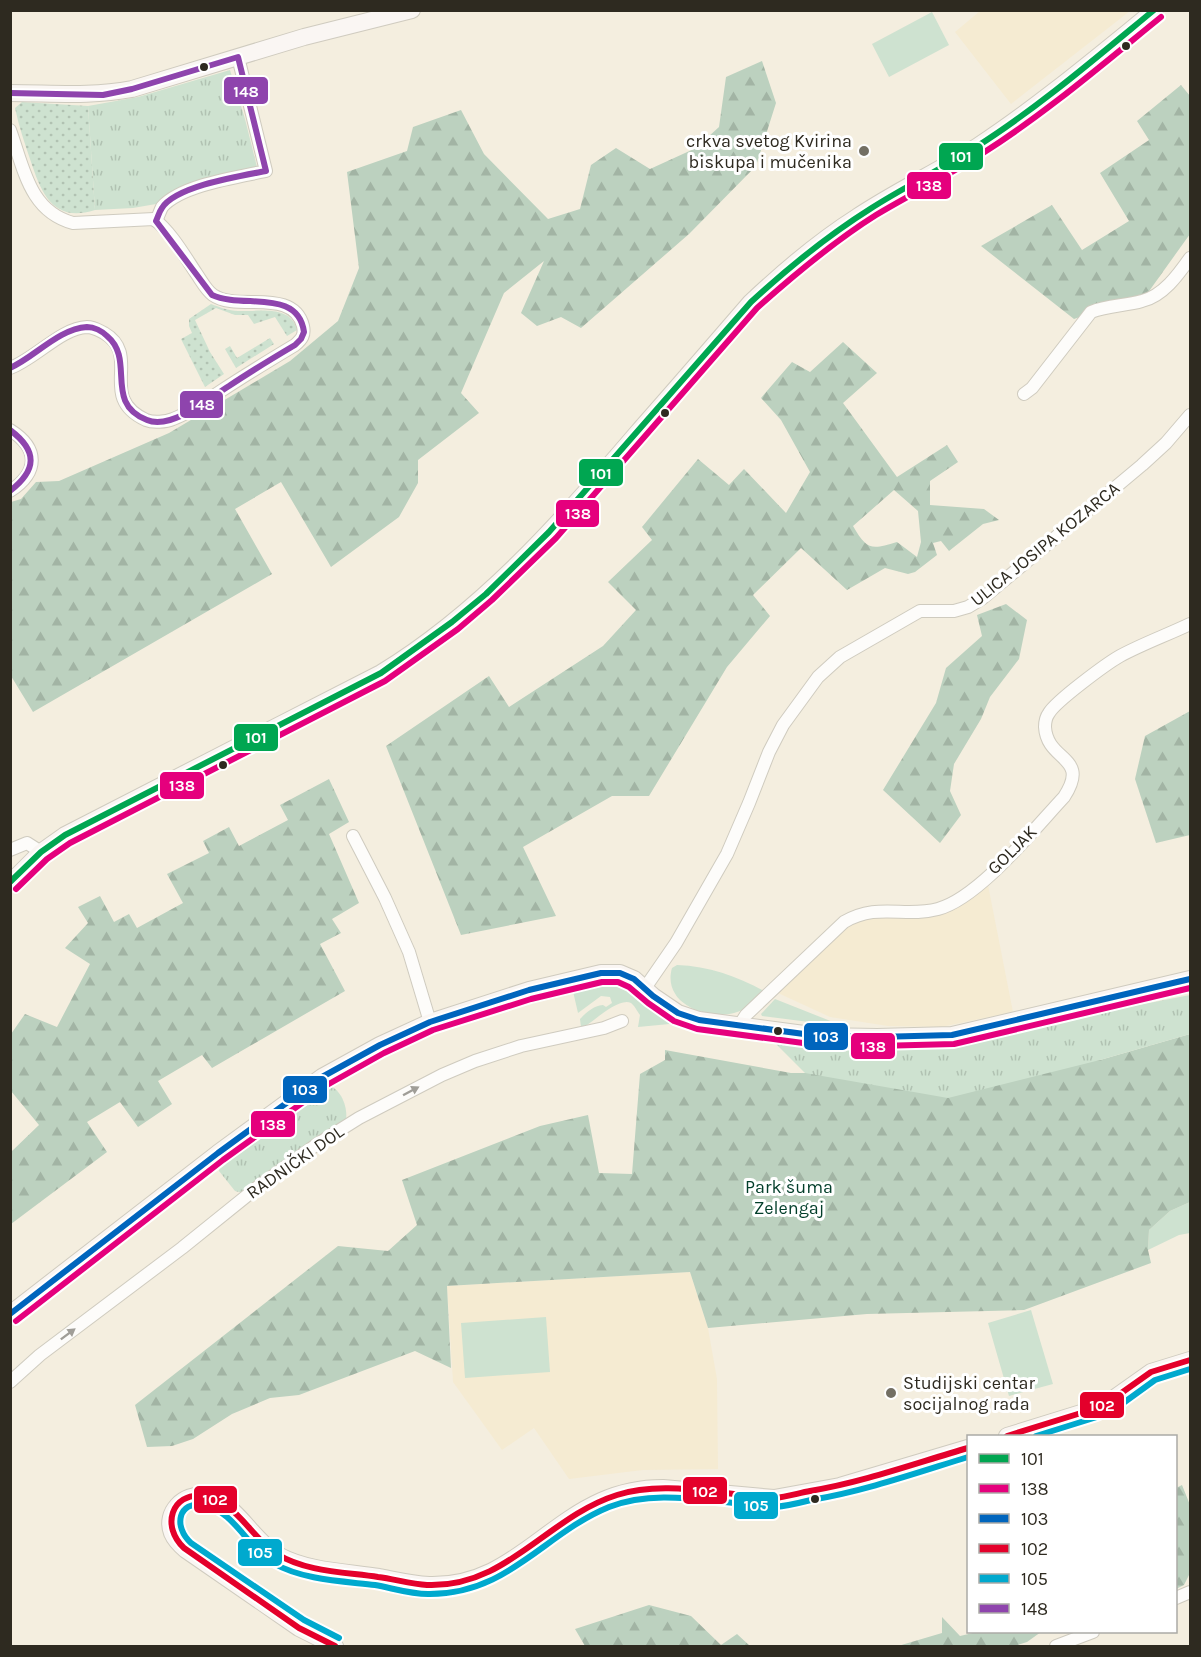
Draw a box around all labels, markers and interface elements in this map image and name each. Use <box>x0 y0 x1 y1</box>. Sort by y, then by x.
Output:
unlabelled marker <box>1120 40 1132 52</box>
unlabelled marker <box>198 61 210 73</box>
line badge: 148 <box>223 76 269 105</box>
text: 148 <box>233 82 259 101</box>
place label: crkva svetog Kvirina biskupa i mučenika <box>686 130 852 173</box>
line badge: 101 <box>938 142 984 171</box>
marker: crkva svetog Kvirina biskupa i mučenika <box>857 144 871 158</box>
text: 101 <box>950 147 972 166</box>
line badge: 138 <box>906 171 952 200</box>
text: 138 <box>916 176 942 195</box>
line badge: 148 <box>179 390 224 419</box>
text: 148 <box>189 395 215 414</box>
unlabelled marker <box>659 407 671 419</box>
line badge: 101 <box>578 458 624 487</box>
text: 101 <box>590 464 612 483</box>
street label: ULICA JOSIPA KOZARCA <box>966 477 1124 611</box>
line badge: 138 <box>555 499 600 528</box>
text: 138 <box>565 504 591 523</box>
line badge: 101 <box>233 723 279 752</box>
text: 101 <box>245 728 267 747</box>
unlabelled marker <box>217 759 229 771</box>
line badge: 138 <box>159 771 205 800</box>
text: 138 <box>169 776 195 795</box>
street label: GOLJAK <box>983 821 1041 879</box>
line badge: 103 <box>803 1022 849 1051</box>
unlabelled marker <box>772 1025 784 1037</box>
text: 103 <box>813 1027 839 1046</box>
line badge: 138 <box>850 1032 896 1060</box>
text: 138 <box>860 1037 886 1056</box>
line badge: 103 <box>282 1075 328 1104</box>
text: 103 <box>292 1080 318 1099</box>
one-way arrow <box>403 1086 420 1096</box>
line badge: 138 <box>250 1110 296 1138</box>
text: 138 <box>260 1115 286 1134</box>
street label: RADNIČKI DOL <box>242 1120 348 1204</box>
park label: Park šuma Zelengaj <box>745 1176 833 1219</box>
one-way arrow <box>60 1328 76 1340</box>
place label: Studijski centar socijalnog rada <box>903 1372 1036 1415</box>
marker: Studijski centar socijalnog rada <box>884 1386 898 1400</box>
line badge: 102 <box>1079 1391 1125 1419</box>
text: 102 <box>1089 1396 1115 1415</box>
legend <box>967 1435 1177 1633</box>
text: 101 <box>1021 1448 1044 1470</box>
line badge: 102 <box>682 1476 728 1505</box>
text: 138 <box>1021 1478 1049 1500</box>
text: 102 <box>692 1482 718 1501</box>
line badge: 102 <box>193 1485 238 1514</box>
text: 102 <box>202 1490 228 1509</box>
line badge: 105 <box>733 1491 779 1520</box>
unlabelled marker <box>809 1493 821 1505</box>
text: 105 <box>743 1496 769 1515</box>
text: 103 <box>1021 1508 1048 1530</box>
line badge: 105 <box>237 1538 283 1567</box>
text: 102 <box>1021 1538 1048 1560</box>
text: 105 <box>247 1543 273 1562</box>
text: 105 <box>1021 1568 1048 1590</box>
text: 148 <box>1021 1598 1048 1620</box>

